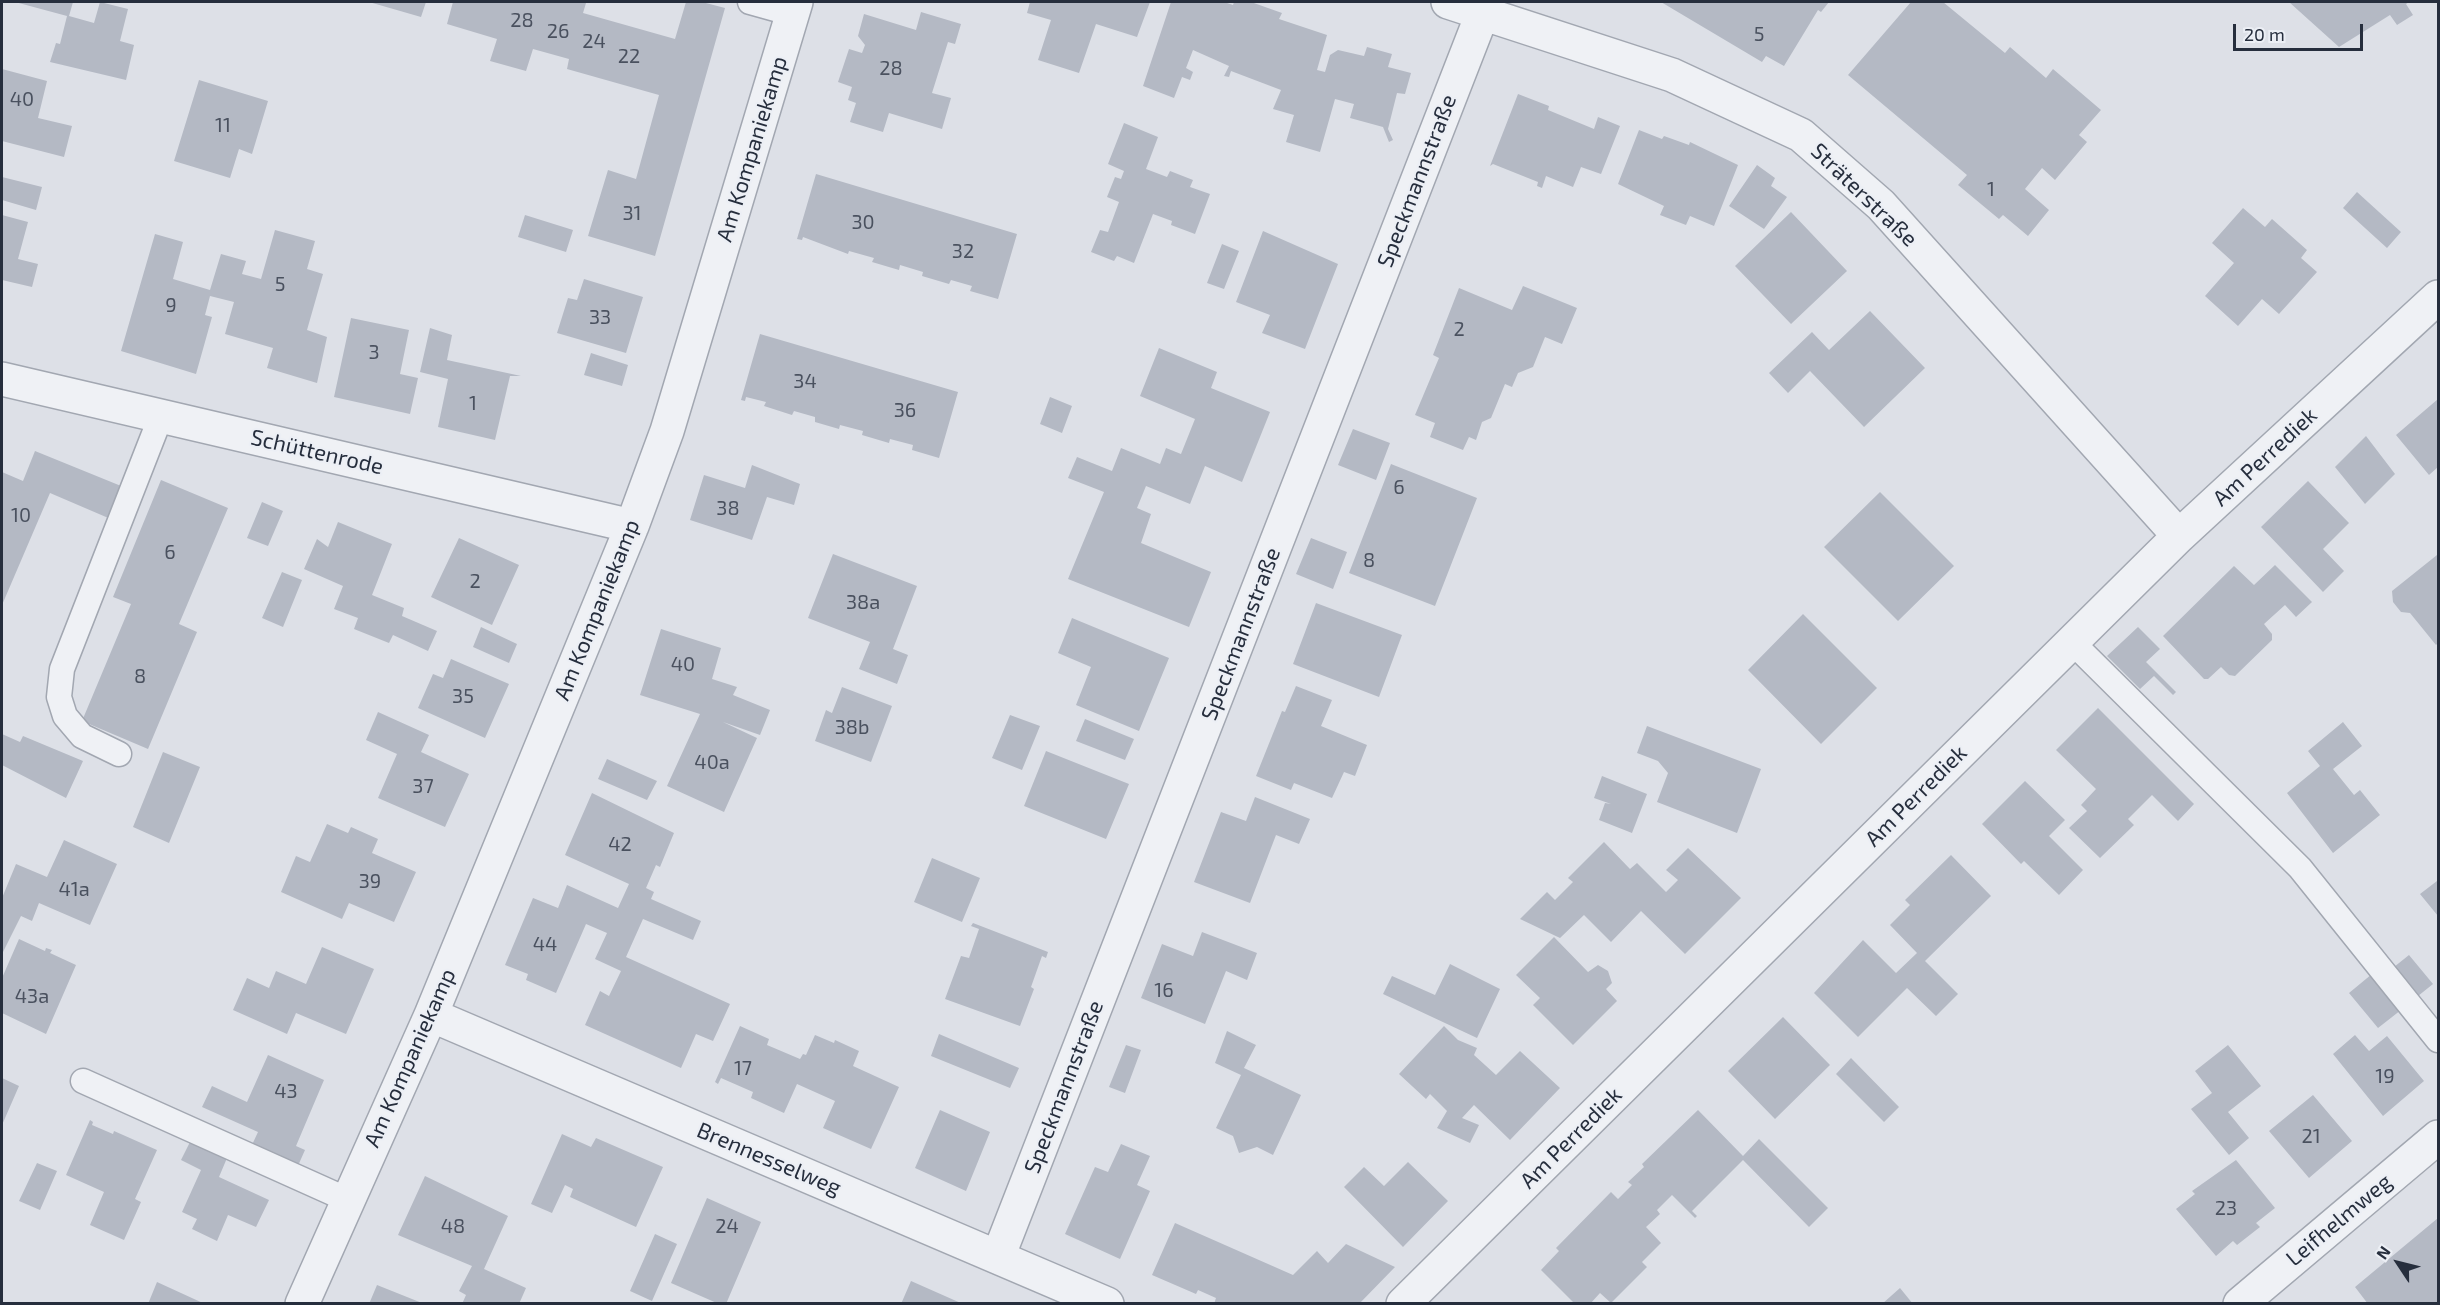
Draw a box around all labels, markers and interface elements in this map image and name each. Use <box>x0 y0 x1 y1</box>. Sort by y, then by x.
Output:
house number: 28 <box>510 8 534 32</box>
scale bar <box>2236 12 2366 50</box>
house number: 26 <box>547 19 569 43</box>
house number: 5 <box>1754 22 1764 46</box>
text: 20 m <box>2244 23 2285 45</box>
house number: 24 <box>582 29 606 53</box>
house number: 22 <box>618 44 640 68</box>
street label: Am Kompaniekamp <box>711 53 793 245</box>
house number: 28 <box>879 56 903 80</box>
house number: 40 <box>10 87 34 111</box>
street label: Speckmannstraße <box>1372 91 1462 271</box>
house number: 11 <box>215 113 231 137</box>
street label: Sträterstraße <box>1805 138 1923 252</box>
house number: 1 <box>1987 177 1995 201</box>
house number: 31 <box>622 201 642 225</box>
house number: 30 <box>851 210 875 234</box>
house number: 32 <box>952 239 974 263</box>
house number: 5 <box>275 272 285 296</box>
house number: 9 <box>165 293 177 317</box>
house number: 33 <box>589 305 611 329</box>
house number: 2 <box>1453 317 1465 341</box>
house number: 3 <box>368 340 380 364</box>
house number: 34 <box>793 369 817 393</box>
house number: 1 <box>469 391 477 415</box>
house number: 36 <box>894 398 916 422</box>
street label: Am Perrediek <box>2207 402 2323 512</box>
street label: Schüttenrode <box>248 424 386 480</box>
house number: 6 <box>1393 475 1405 499</box>
house number: 38 <box>716 496 740 520</box>
house number: 10 <box>11 503 31 527</box>
street label: Am Kompaniekamp <box>549 516 645 704</box>
house number: 6 <box>164 540 176 564</box>
street label: Speckmannstraße <box>1196 544 1286 724</box>
house number: 8 <box>1363 548 1375 572</box>
house number: 2 <box>469 569 481 593</box>
house number: 38a <box>846 590 880 614</box>
house number: 40 <box>671 652 695 676</box>
house number: 8 <box>134 664 146 688</box>
house number: 35 <box>452 684 474 708</box>
house number: 38b <box>835 715 869 739</box>
street label: Am Perrediek <box>1860 740 1972 852</box>
house number: 40a <box>694 750 730 774</box>
house number: 37 <box>412 774 434 798</box>
house number: 42 <box>608 832 632 856</box>
house number: 39 <box>359 869 381 893</box>
house number: 41a <box>58 877 90 901</box>
house number: 44 <box>533 932 557 956</box>
street label: Am Kompaniekamp <box>359 965 461 1151</box>
house number: 16 <box>1154 978 1174 1002</box>
house number: 43a <box>15 984 49 1008</box>
street label: Speckmannstraße <box>1019 997 1109 1177</box>
house number: 17 <box>734 1056 752 1080</box>
house number: 19 <box>2375 1064 2395 1088</box>
house number: 43 <box>274 1079 298 1103</box>
street label: Am Perrediek <box>1515 1082 1627 1194</box>
street label: Brennesselweg <box>693 1117 845 1201</box>
house number: 21 <box>2301 1124 2321 1148</box>
street label: Leifhelmweg <box>2281 1168 2397 1272</box>
house number: 23 <box>2215 1196 2237 1220</box>
house number: 48 <box>441 1214 465 1238</box>
house number: 24 <box>715 1214 739 1238</box>
north arrow <box>2368 1233 2428 1293</box>
text: N <box>2372 1242 2394 1263</box>

